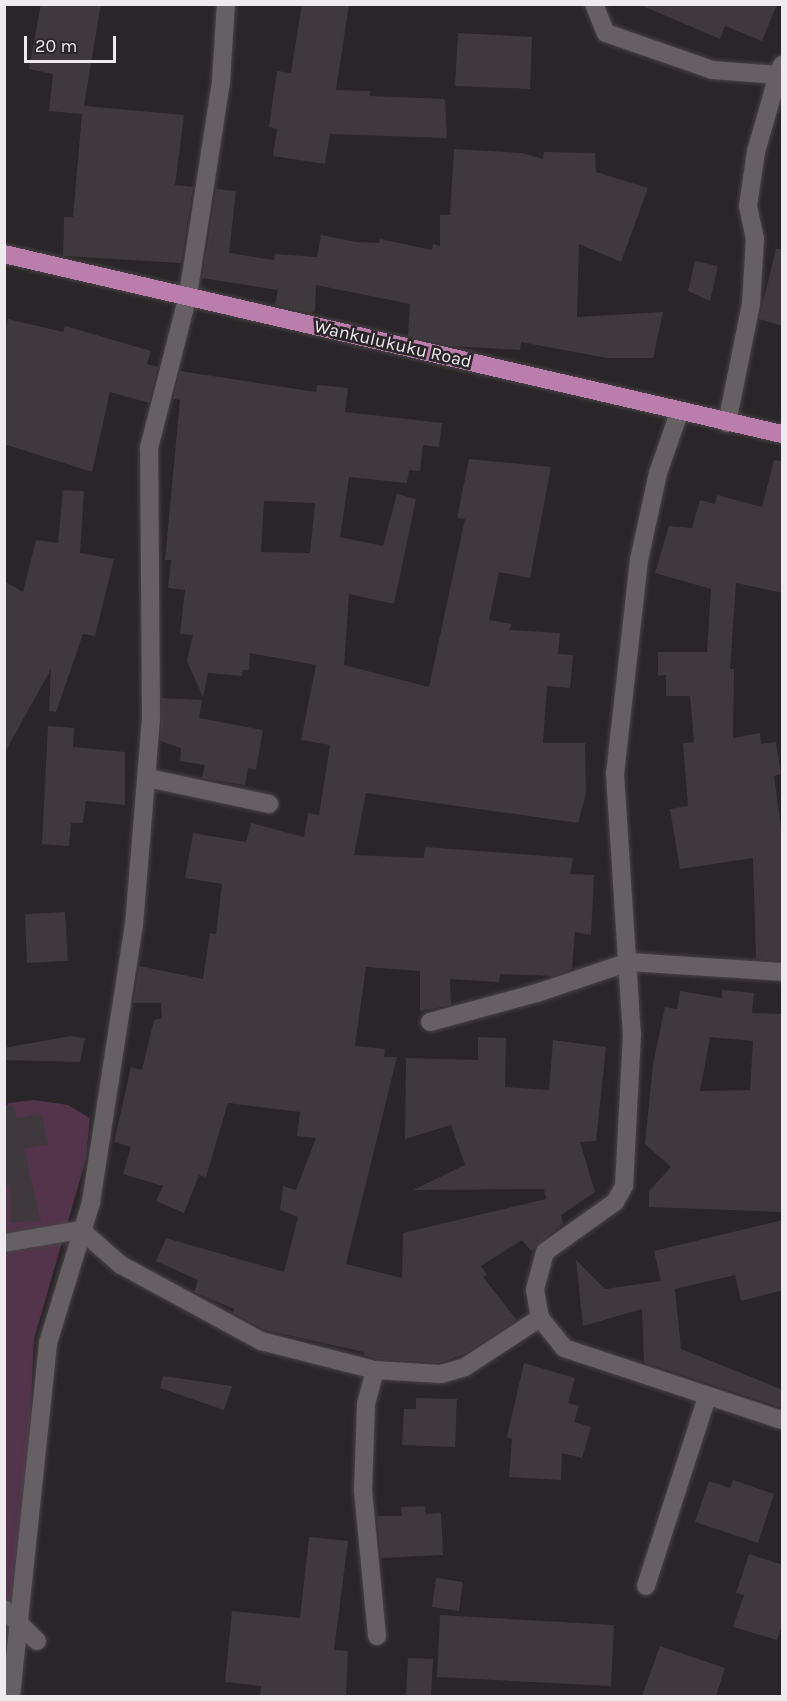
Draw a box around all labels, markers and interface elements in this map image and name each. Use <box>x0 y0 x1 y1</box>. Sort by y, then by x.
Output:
scale bar <box>27 24 118 62</box>
text: 20 m <box>35 35 77 57</box>
street label: Wankulukuku Road <box>312 315 474 373</box>

